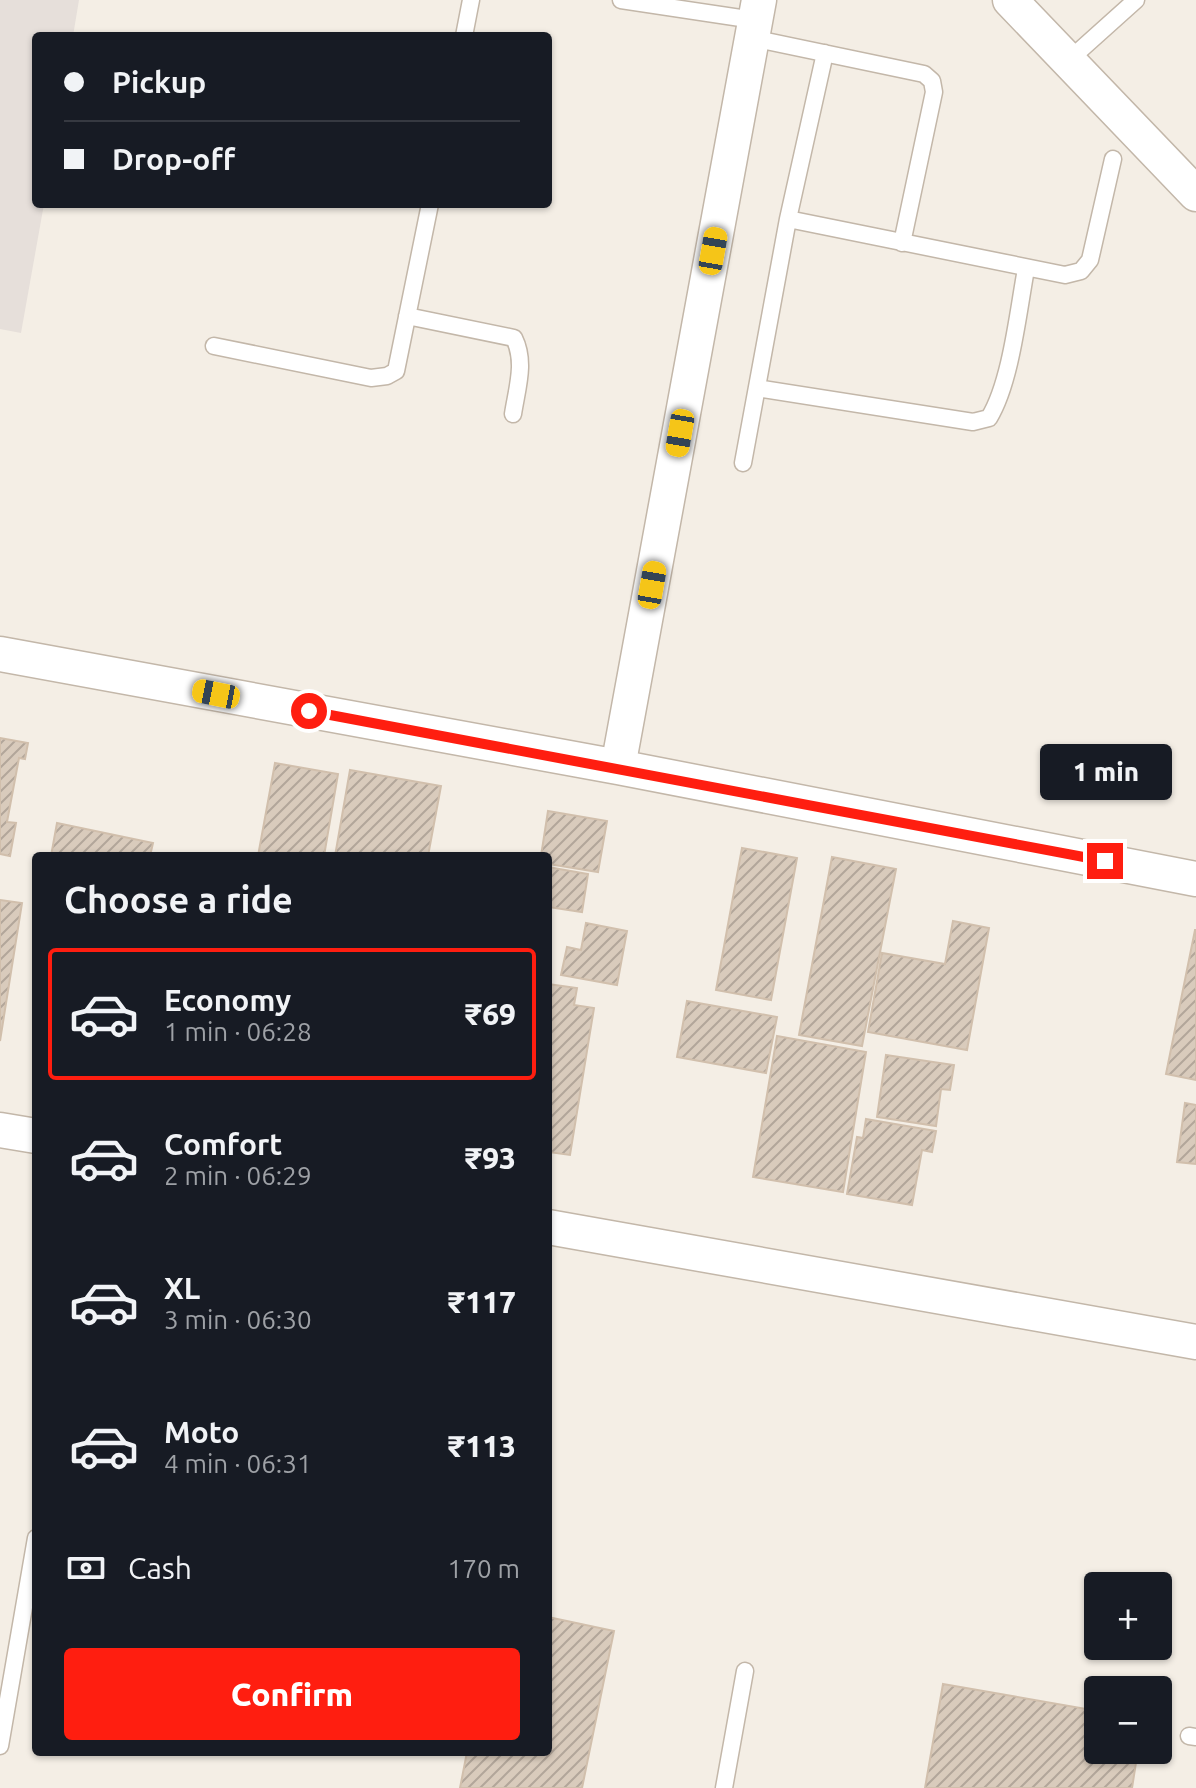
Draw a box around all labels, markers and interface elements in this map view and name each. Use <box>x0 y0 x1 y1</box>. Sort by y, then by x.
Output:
text: Pickup <box>112 65 206 99</box>
text: Drop-off <box>112 142 235 176</box>
car <box>697 225 729 277</box>
car <box>664 407 696 459</box>
car <box>636 559 668 611</box>
car <box>190 678 242 710</box>
route start <box>291 693 327 729</box>
callout: 1 min <box>1039 745 1171 801</box>
text: 1 min <box>1073 757 1139 786</box>
route end <box>1087 843 1123 879</box>
text: Choose a ride <box>64 879 293 920</box>
icon: car <box>68 978 140 1050</box>
text: Economy <box>164 983 291 1017</box>
text: ₹69 <box>465 997 516 1031</box>
text: 1 min · 06:28 <box>164 1017 312 1046</box>
icon: car <box>68 1122 140 1194</box>
text: Comfort <box>164 1127 282 1161</box>
text: ₹93 <box>465 1141 516 1175</box>
text: 2 min · 06:29 <box>164 1161 312 1190</box>
icon: car <box>68 1266 140 1338</box>
text: XL <box>164 1271 200 1305</box>
text: ₹117 <box>448 1285 516 1319</box>
text: 3 min · 06:30 <box>164 1305 312 1334</box>
icon: car <box>68 1410 140 1482</box>
text: Moto <box>164 1415 239 1449</box>
text: ₹113 <box>448 1429 516 1463</box>
text: 4 min · 06:31 <box>164 1449 312 1478</box>
icon: cash <box>64 1546 108 1590</box>
text: Cash <box>128 1551 192 1585</box>
text: 170 m <box>448 1554 520 1583</box>
map controls <box>1084 1572 1172 1764</box>
button: + <box>1084 1572 1172 1660</box>
button: Confirm <box>64 1648 520 1740</box>
button: − <box>1084 1676 1172 1764</box>

